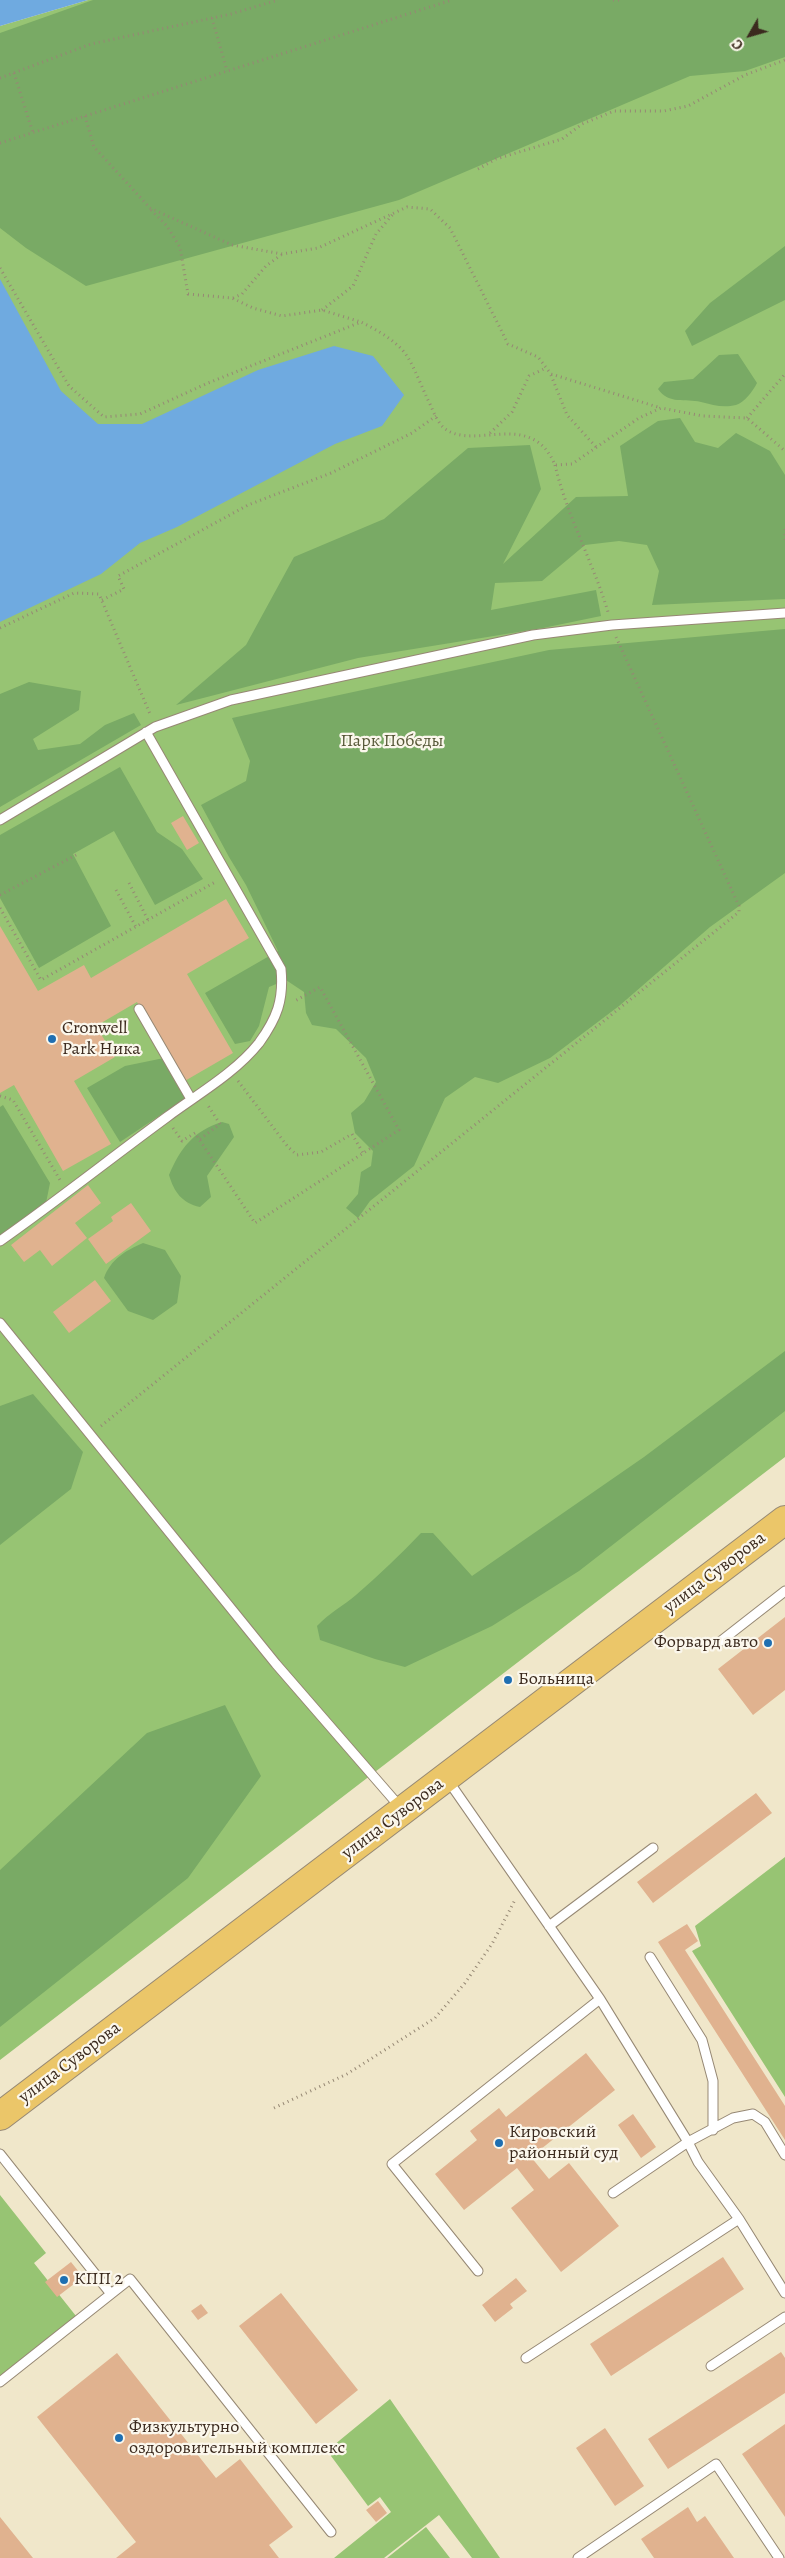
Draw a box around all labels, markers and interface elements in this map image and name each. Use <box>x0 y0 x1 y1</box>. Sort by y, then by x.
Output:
north arrow <box>725 10 775 60</box>
text: С <box>728 35 748 54</box>
park label: Парк Победы <box>340 731 444 753</box>
place label: Cronwell Park Ника <box>62 1018 141 1060</box>
marker: Cronwell Park Ника <box>46 1033 58 1045</box>
street label: улица Суворова <box>660 1528 770 1618</box>
place label: Форвард авто <box>654 1632 758 1654</box>
marker: Форвард авто <box>762 1637 774 1649</box>
place label: Больница <box>518 1669 594 1691</box>
marker: Больница <box>502 1674 514 1686</box>
street label: улица Суворова <box>338 1774 448 1864</box>
street label: улица Суворова <box>15 2018 125 2108</box>
place label: Кировский районный суд <box>509 2122 618 2164</box>
marker: Кировский районный суд <box>493 2137 505 2149</box>
place label: КПП 2 <box>74 2269 123 2291</box>
marker: КПП 2 <box>58 2274 70 2286</box>
place label: Физкультурно оздоровительный комплекс <box>129 2417 345 2460</box>
marker: Физкультурно оздоровительный комплекс <box>113 2432 125 2444</box>

